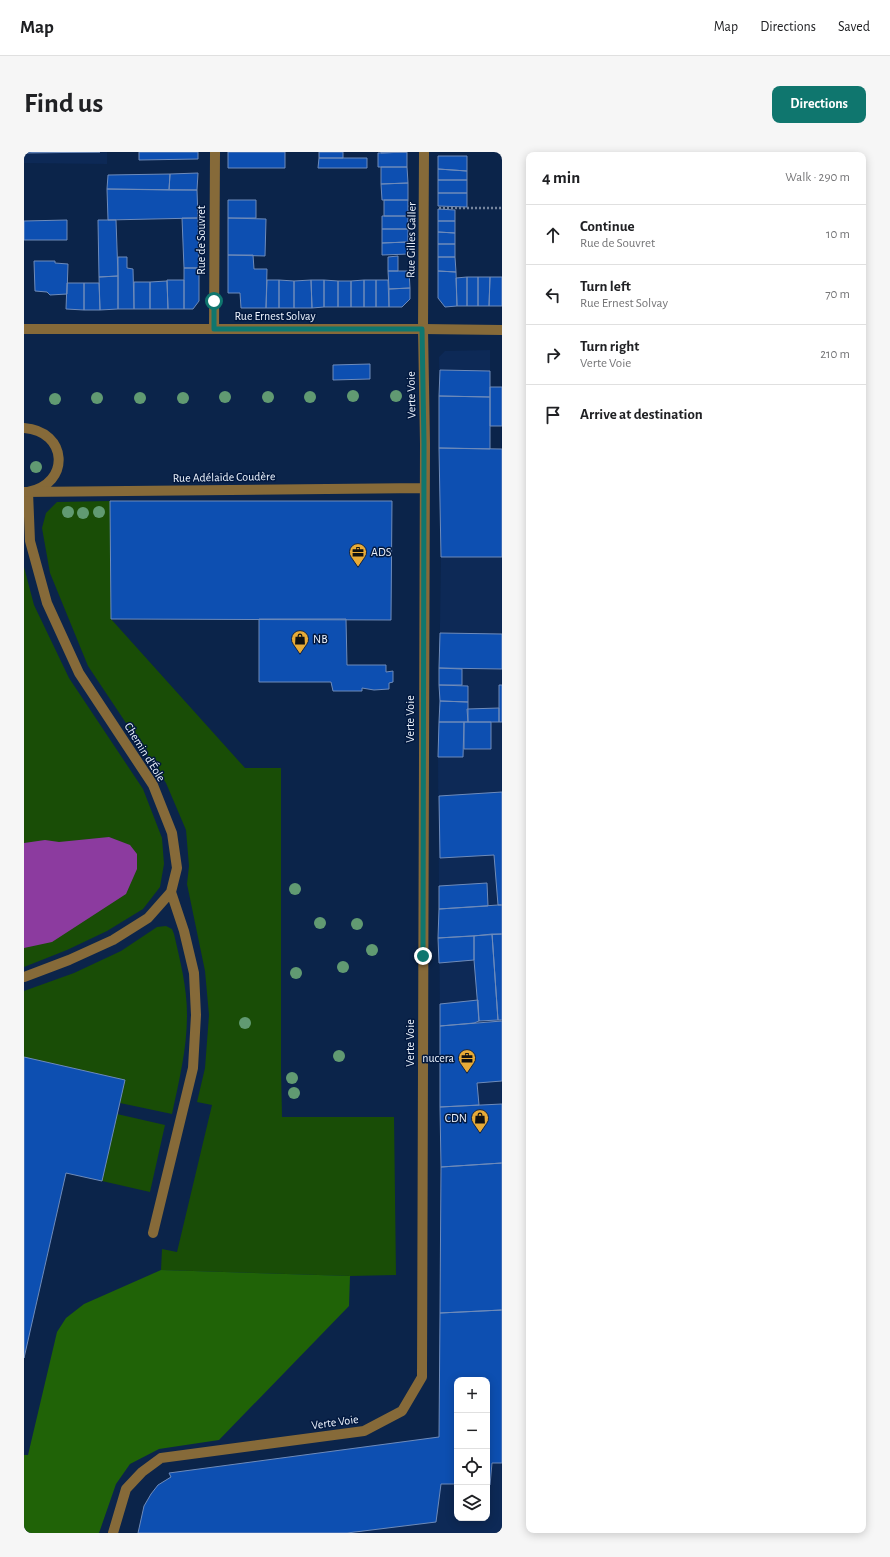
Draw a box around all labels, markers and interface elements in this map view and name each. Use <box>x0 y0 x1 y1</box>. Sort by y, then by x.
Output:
text: Map <box>20 18 54 37</box>
text: Map <box>714 20 738 34</box>
text: Directions <box>760 20 816 34</box>
text: Saved <box>838 20 870 34</box>
button: Directions <box>772 86 866 123</box>
text: Find us <box>24 90 103 118</box>
text: 4 min <box>542 169 580 186</box>
text: Walk · 290 m <box>785 171 850 184</box>
street label: Rue Gilles Galler <box>404 202 418 278</box>
street label: Rue de Souvret <box>195 205 207 275</box>
text: Continue <box>580 219 635 234</box>
icon: ahead <box>542 224 564 246</box>
text: 10 m <box>826 228 850 241</box>
text: Rue de Souvret <box>580 237 655 250</box>
text: Turn left <box>580 279 631 294</box>
icon: left <box>542 284 564 306</box>
text: 70 m <box>825 288 850 301</box>
route start <box>205 292 223 310</box>
text: Rue Ernest Solvay <box>580 297 668 310</box>
street label: Rue Ernest Solvay <box>234 310 316 323</box>
text: Turn right <box>580 339 639 354</box>
icon: right <box>542 344 564 366</box>
text: 210 m <box>820 348 850 361</box>
text: Verte Voie <box>580 357 631 370</box>
street label: Verte Voie <box>405 371 417 419</box>
icon: arrive <box>542 404 564 426</box>
text: Arrive at destination <box>580 407 703 422</box>
street label: Rue Adélaïde Coudère <box>173 470 275 484</box>
office icon: ADS <box>348 542 368 567</box>
place label: ADS <box>371 546 392 558</box>
shop icon: NB <box>290 629 310 654</box>
place label: NB <box>313 633 328 645</box>
street label: Verte Voie <box>404 695 416 743</box>
street label: Chemin d'Éole <box>122 720 169 783</box>
route end <box>414 947 432 965</box>
street label: Verte Voie <box>404 1019 416 1067</box>
office icon: nucera <box>457 1048 477 1073</box>
place label: nucera <box>422 1052 454 1064</box>
shop icon: CDN <box>470 1108 490 1133</box>
place label: CDN <box>445 1112 467 1124</box>
map controls <box>454 1377 490 1521</box>
button: + <box>454 1377 490 1413</box>
street label: Verte Voie <box>311 1413 359 1431</box>
button: − <box>454 1413 490 1449</box>
button: locate <box>454 1449 490 1485</box>
button: layers <box>454 1485 490 1521</box>

